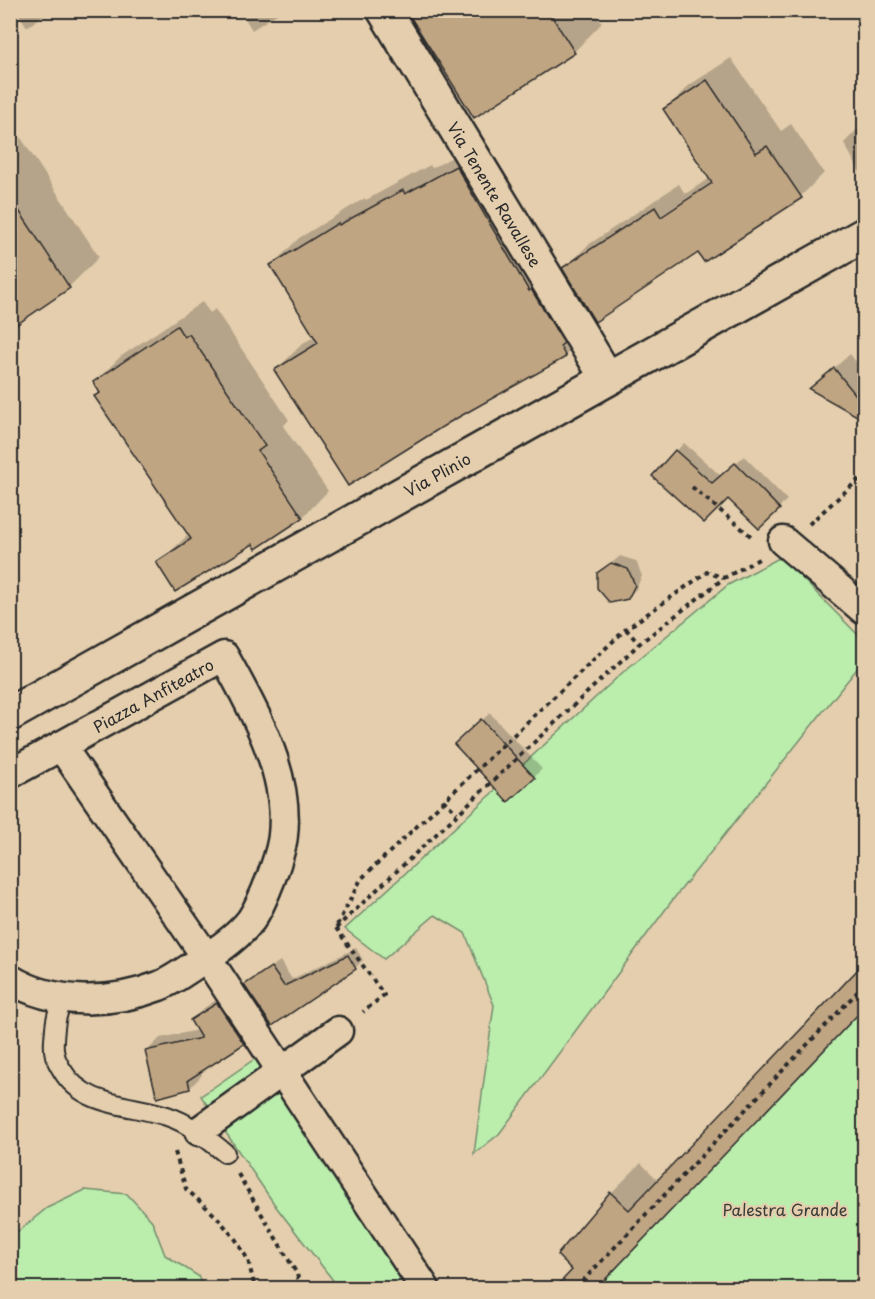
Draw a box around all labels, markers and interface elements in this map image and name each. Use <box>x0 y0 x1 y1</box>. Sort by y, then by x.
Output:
street label: Via Tenente Ravallese <box>442 117 548 272</box>
street label: Via Plinio <box>399 446 475 502</box>
street label: Piazza Anfiteatro <box>88 652 218 738</box>
park label: Palestra Grande <box>723 1197 848 1221</box>

